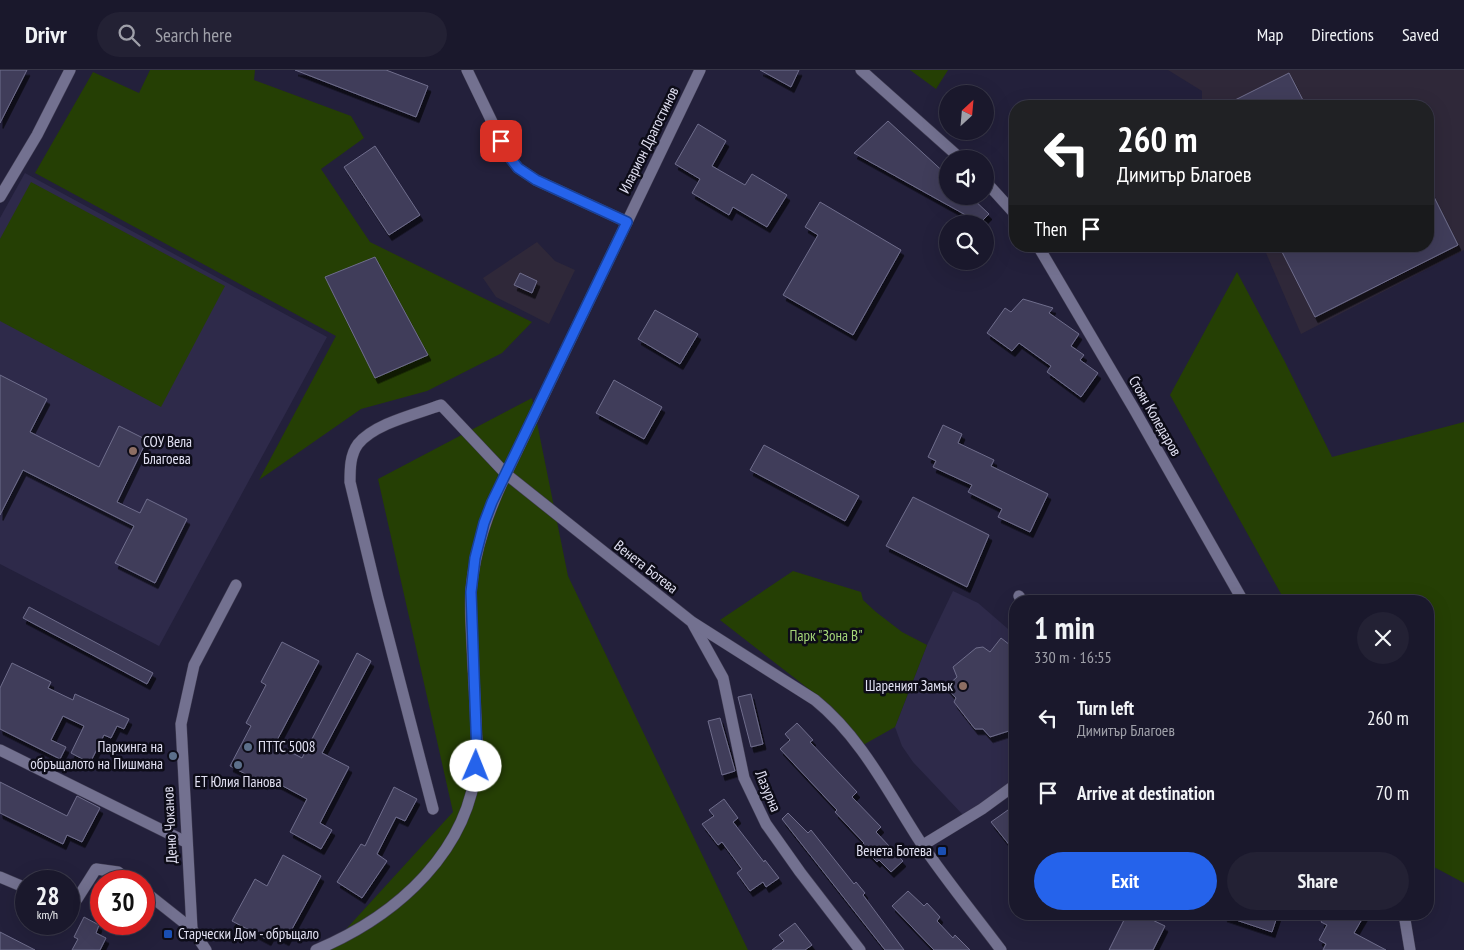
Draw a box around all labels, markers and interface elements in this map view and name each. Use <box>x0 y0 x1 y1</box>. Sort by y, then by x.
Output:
search box <box>97 12 447 57</box>
text: Drivr <box>25 19 67 50</box>
icon: search <box>115 21 143 49</box>
text: Search here <box>155 23 232 47</box>
text: Map <box>1257 23 1283 46</box>
text: Directions <box>1311 23 1374 46</box>
text: Saved <box>1402 23 1439 46</box>
street label: Иларион Драгостинов <box>615 83 683 196</box>
north arrow <box>939 85 994 140</box>
map controls <box>939 85 994 270</box>
text: 260 m <box>1117 116 1198 162</box>
pin <box>480 120 522 162</box>
icon: left <box>1034 120 1099 185</box>
icon: arrive <box>487 127 515 155</box>
button: sound <box>939 150 994 205</box>
text: Димитър Благоев <box>1117 160 1252 188</box>
button: search <box>939 215 994 270</box>
icon: arrive <box>1077 215 1105 243</box>
text: Then <box>1034 217 1067 241</box>
street label: Стоян Коледаров <box>1125 372 1186 459</box>
place label: СОУ Вела Благоева <box>143 432 192 468</box>
marker: СОУ Вела Благоева <box>127 445 139 457</box>
street label: Венета Ботева <box>611 536 682 597</box>
text: 1 min <box>1034 608 1095 647</box>
button: close <box>1357 612 1409 664</box>
park label: Парк "Зона В" <box>790 626 862 645</box>
text: 330 m · 16:55 <box>1034 647 1112 667</box>
place label: Шареният Замък <box>865 676 953 695</box>
marker: Шареният Замък <box>957 680 969 692</box>
text: Turn left <box>1077 696 1134 720</box>
icon: left <box>1034 704 1062 732</box>
text: 260 m <box>1367 706 1409 730</box>
text: Димитър Благоев <box>1077 720 1175 740</box>
place label: Паркинга на обръщалото на Пишмана <box>30 737 163 773</box>
place label: ПТТС 5008 <box>258 737 316 756</box>
position arrow <box>449 739 501 791</box>
marker: ПТТС 5008 <box>242 741 254 753</box>
marker: Паркинга на обръщалото на Пишмана <box>167 750 179 762</box>
marker: ЕТ Юлия Панова <box>232 759 244 771</box>
street label: Лазурна <box>751 766 786 815</box>
place label: ЕТ Юлия Панова <box>195 772 281 791</box>
icon: arrive <box>1034 779 1062 807</box>
text: Arrive at destination <box>1077 781 1215 805</box>
text: 70 m <box>1376 781 1409 805</box>
street label: Деню Чоканов <box>158 786 181 864</box>
place label: Венета Ботева <box>856 841 932 860</box>
marker: Венета Ботева <box>936 845 948 857</box>
button: Exit <box>1034 852 1217 910</box>
button: Share <box>1227 852 1409 910</box>
speed limit sign: 30 <box>90 870 155 935</box>
text: 28 <box>36 880 59 912</box>
text: km/h <box>37 907 58 922</box>
place label: Старчески Дом - обръщало <box>178 924 319 943</box>
marker: Старчески Дом - обръщало <box>162 928 174 940</box>

